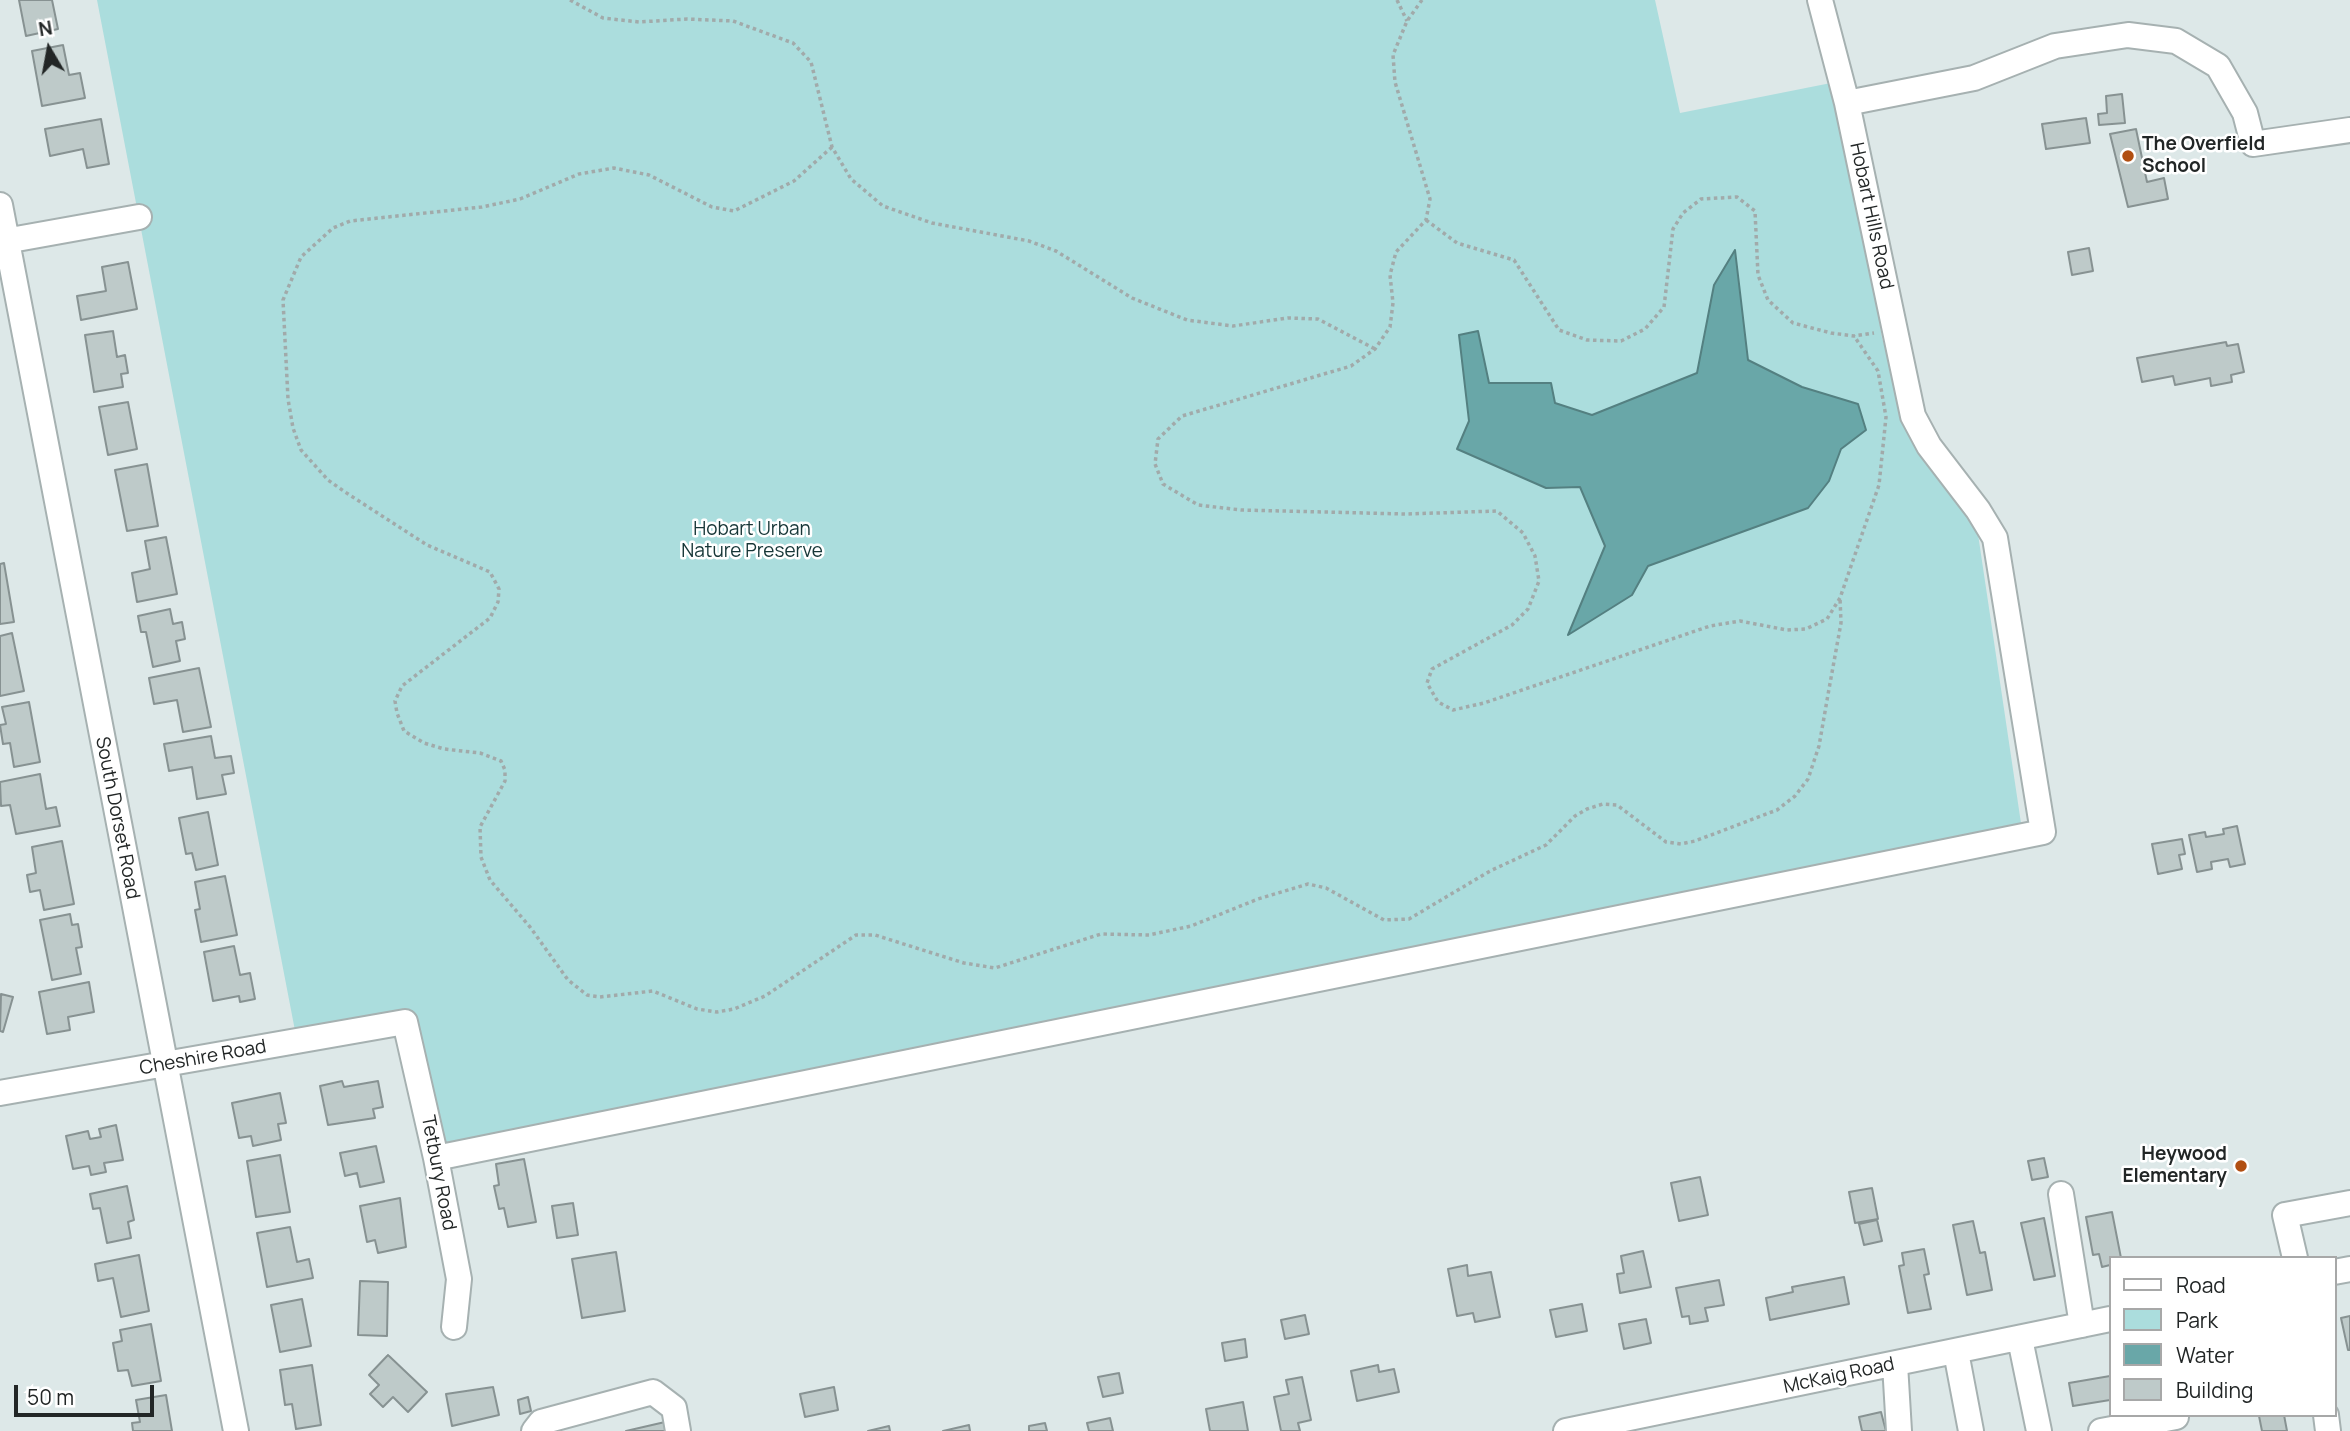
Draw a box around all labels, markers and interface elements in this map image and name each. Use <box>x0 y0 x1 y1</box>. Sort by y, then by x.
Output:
north arrow <box>14 14 84 84</box>
text: N <box>36 14 54 42</box>
place label: The Overfield School <box>2142 134 2265 178</box>
street label: Hobart Hills Road <box>1844 141 1898 291</box>
marker: The Overfield School <box>2120 148 2136 164</box>
park label: Hobart Urban Nature Preserve <box>681 519 823 563</box>
street label: South Dorset Road <box>90 735 144 901</box>
street label: Cheshire Road <box>138 1036 268 1080</box>
street label: Tetbury Road <box>416 1114 460 1232</box>
place label: Heywood Elementary <box>2122 1144 2227 1188</box>
marker: Heywood Elementary <box>2233 1158 2249 1174</box>
legend <box>2108 1256 2336 1417</box>
text: Road <box>2176 1271 2226 1299</box>
text: Park <box>2176 1306 2218 1334</box>
text: Water <box>2176 1341 2234 1369</box>
street label: McKaig Road <box>1781 1353 1897 1399</box>
scale bar <box>18 1372 158 1416</box>
text: Building <box>2176 1376 2253 1404</box>
text: 50 m <box>27 1383 74 1411</box>

